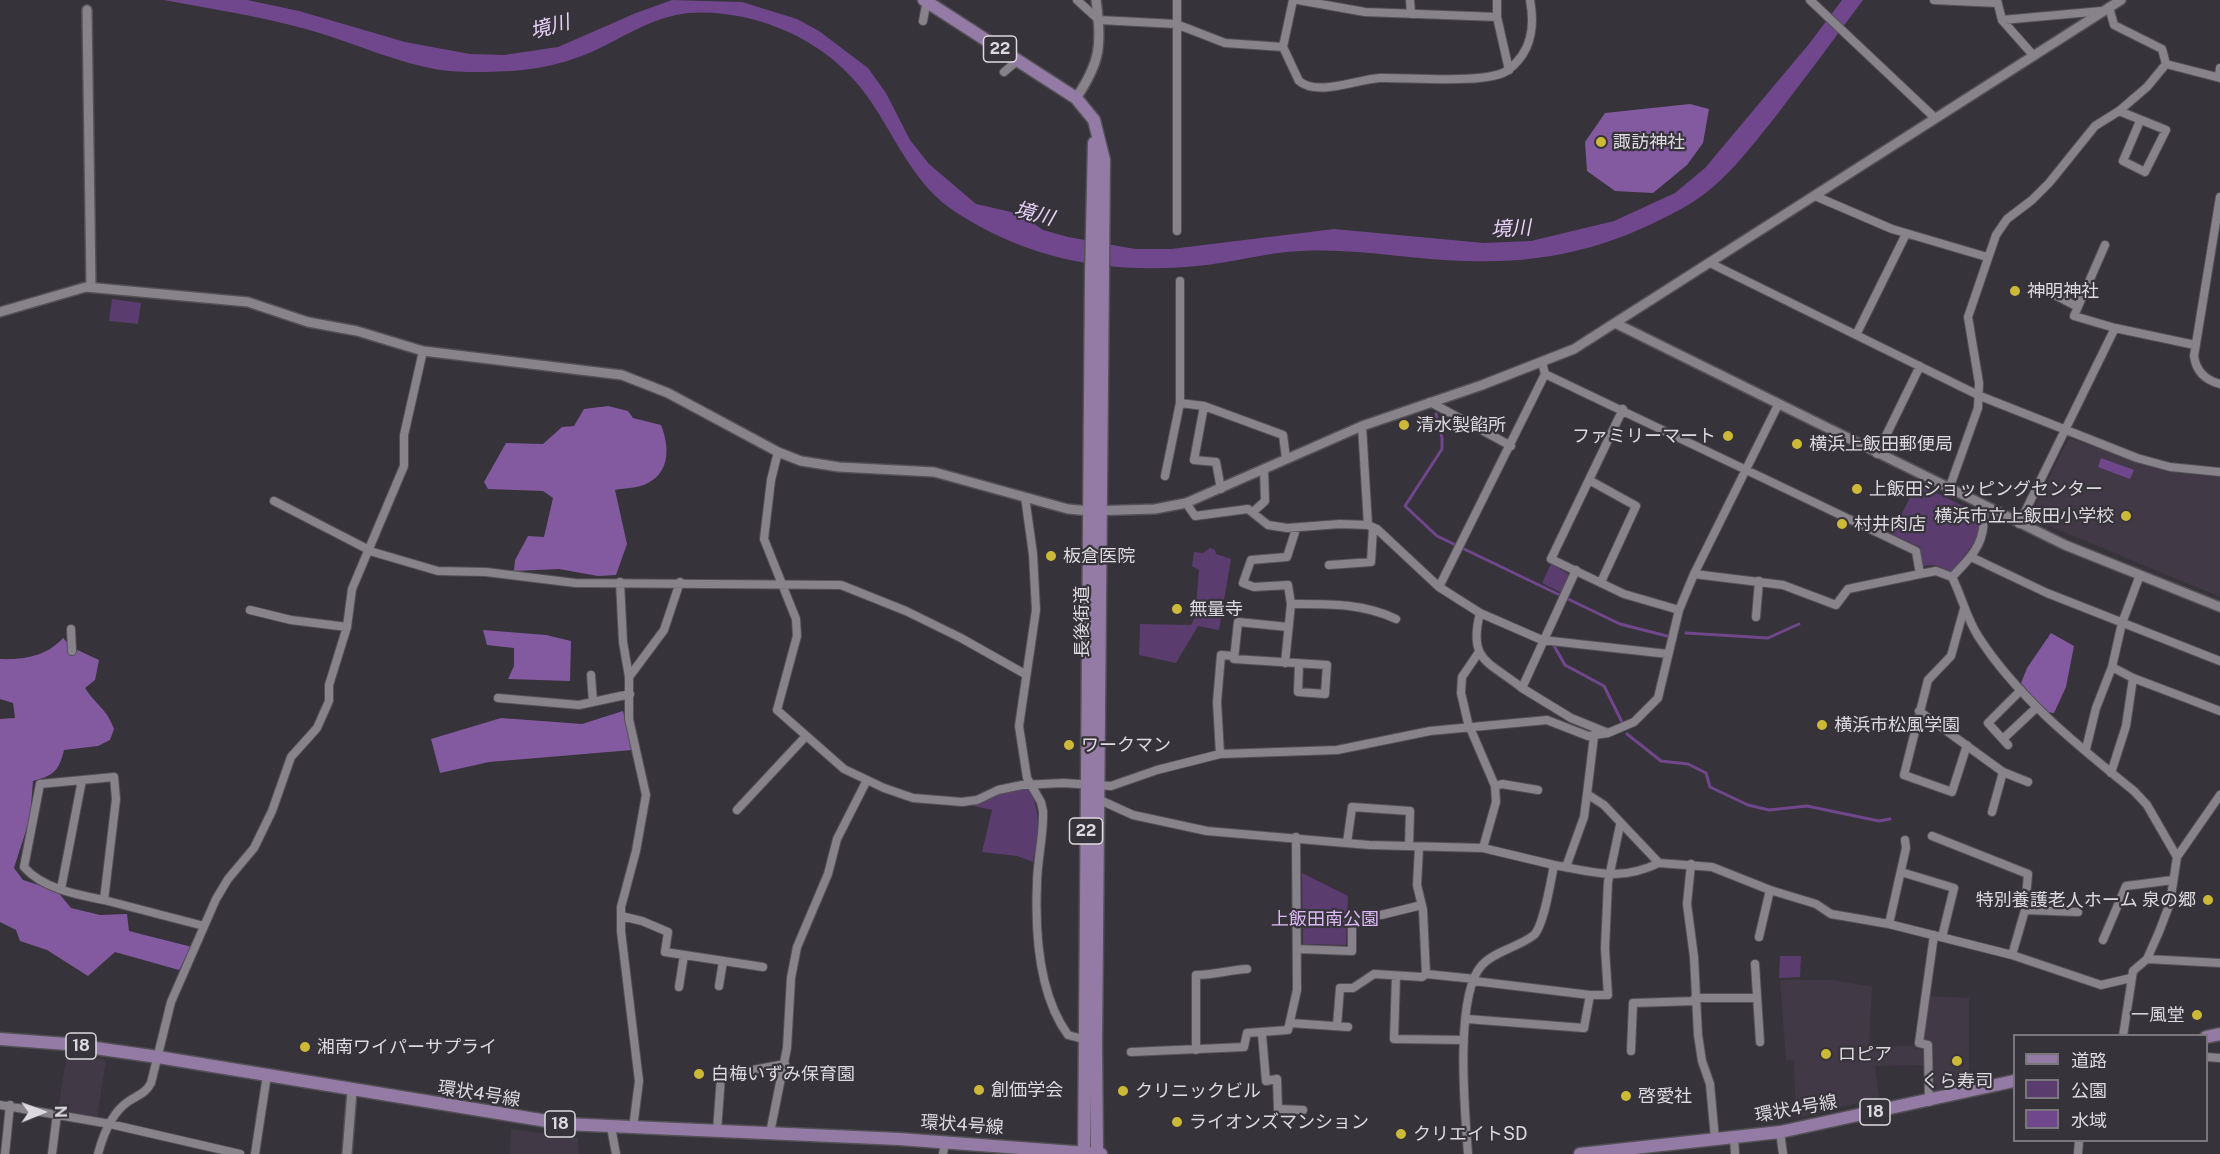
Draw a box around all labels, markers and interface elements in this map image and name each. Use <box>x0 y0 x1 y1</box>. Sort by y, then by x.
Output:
water label: 境川 <box>528 10 572 44</box>
road number: 22 <box>984 36 1016 62</box>
place label: 諏訪神社 <box>1613 131 1685 153</box>
marker: 諏訪神社 <box>1594 135 1608 149</box>
water label: 境川 <box>1012 197 1056 231</box>
water label: 境川 <box>1490 216 1532 242</box>
place label: 神明神社 <box>2027 280 2099 302</box>
marker: 神明神社 <box>2008 284 2022 298</box>
place label: 清水製餡所 <box>1416 414 1506 436</box>
marker: 清水製餡所 <box>1397 418 1411 432</box>
place label: ファミリーマート <box>1572 425 1716 447</box>
marker: ファミリーマート <box>1721 429 1735 443</box>
place label: 横浜上飯田郵便局 <box>1809 433 1953 455</box>
marker: 横浜上飯田郵便局 <box>1790 437 1804 451</box>
place label: 上飯田ショッピングセンター <box>1869 478 2103 500</box>
marker: 上飯田ショッピングセンター <box>1850 482 1864 496</box>
place label: 横浜市立上飯田小学校 <box>1934 505 2114 527</box>
marker: 横浜市立上飯田小学校 <box>2119 509 2133 523</box>
place label: 村井肉店 <box>1854 513 1926 535</box>
marker: 村井肉店 <box>1835 517 1849 531</box>
place label: 板倉医院 <box>1063 545 1135 567</box>
marker: 板倉医院 <box>1044 549 1058 563</box>
street label: 長後街道 <box>1071 586 1093 658</box>
place label: 無量寺 <box>1189 598 1243 620</box>
marker: 無量寺 <box>1170 602 1184 616</box>
place label: 横浜市松風学園 <box>1834 714 1960 736</box>
marker: 横浜市松風学園 <box>1815 718 1829 732</box>
place label: ワークマン <box>1081 734 1171 756</box>
marker: ワークマン <box>1062 738 1076 752</box>
road number: 22 <box>1070 818 1102 844</box>
place label: 特別養護老人ホーム 泉の郷 <box>1976 889 2196 911</box>
marker: 特別養護老人ホーム 泉の郷 <box>2201 893 2215 907</box>
park label: 上飯田南公園 <box>1271 908 1379 930</box>
place label: 一風堂 <box>2131 1004 2185 1026</box>
marker: 一風堂 <box>2190 1008 2204 1022</box>
road number: 18 <box>66 1033 96 1059</box>
legend <box>2013 1034 2208 1142</box>
place label: 湘南ワイパーサプライ <box>317 1036 497 1058</box>
marker: 湘南ワイパーサプライ <box>298 1040 312 1054</box>
place label: ロピア <box>1838 1043 1892 1065</box>
marker: ロピア <box>1819 1047 1833 1061</box>
text: 道路 <box>2071 1050 2107 1071</box>
marker: くら寿司 <box>1950 1054 1964 1068</box>
place label: 白梅いずみ保育園 <box>711 1063 855 1085</box>
marker: 白梅いずみ保育園 <box>692 1067 706 1081</box>
place label: くら寿司 <box>1921 1070 1993 1092</box>
street label: 環状4号線 <box>436 1077 522 1111</box>
place label: 創価学会 <box>991 1079 1063 1101</box>
place label: クリニックビル <box>1135 1080 1261 1102</box>
text: 公園 <box>2071 1080 2107 1101</box>
north arrow <box>12 1082 72 1142</box>
marker: 創価学会 <box>972 1083 986 1097</box>
marker: クリニックビル <box>1116 1084 1130 1098</box>
place label: 啓愛社 <box>1638 1085 1692 1107</box>
marker: 啓愛社 <box>1619 1089 1633 1103</box>
street label: 環状4号線 <box>1753 1091 1839 1127</box>
road number: 18 <box>1860 1099 1890 1125</box>
text: N <box>51 1105 70 1118</box>
text: 水域 <box>2071 1110 2107 1131</box>
road number: 18 <box>545 1111 575 1137</box>
street label: 環状4号線 <box>920 1111 1004 1139</box>
place label: ライオンズマンション <box>1189 1111 1369 1133</box>
marker: ライオンズマンション <box>1170 1115 1184 1129</box>
place label: クリエイトSD <box>1413 1123 1527 1145</box>
marker: クリエイトSD <box>1394 1127 1408 1141</box>

